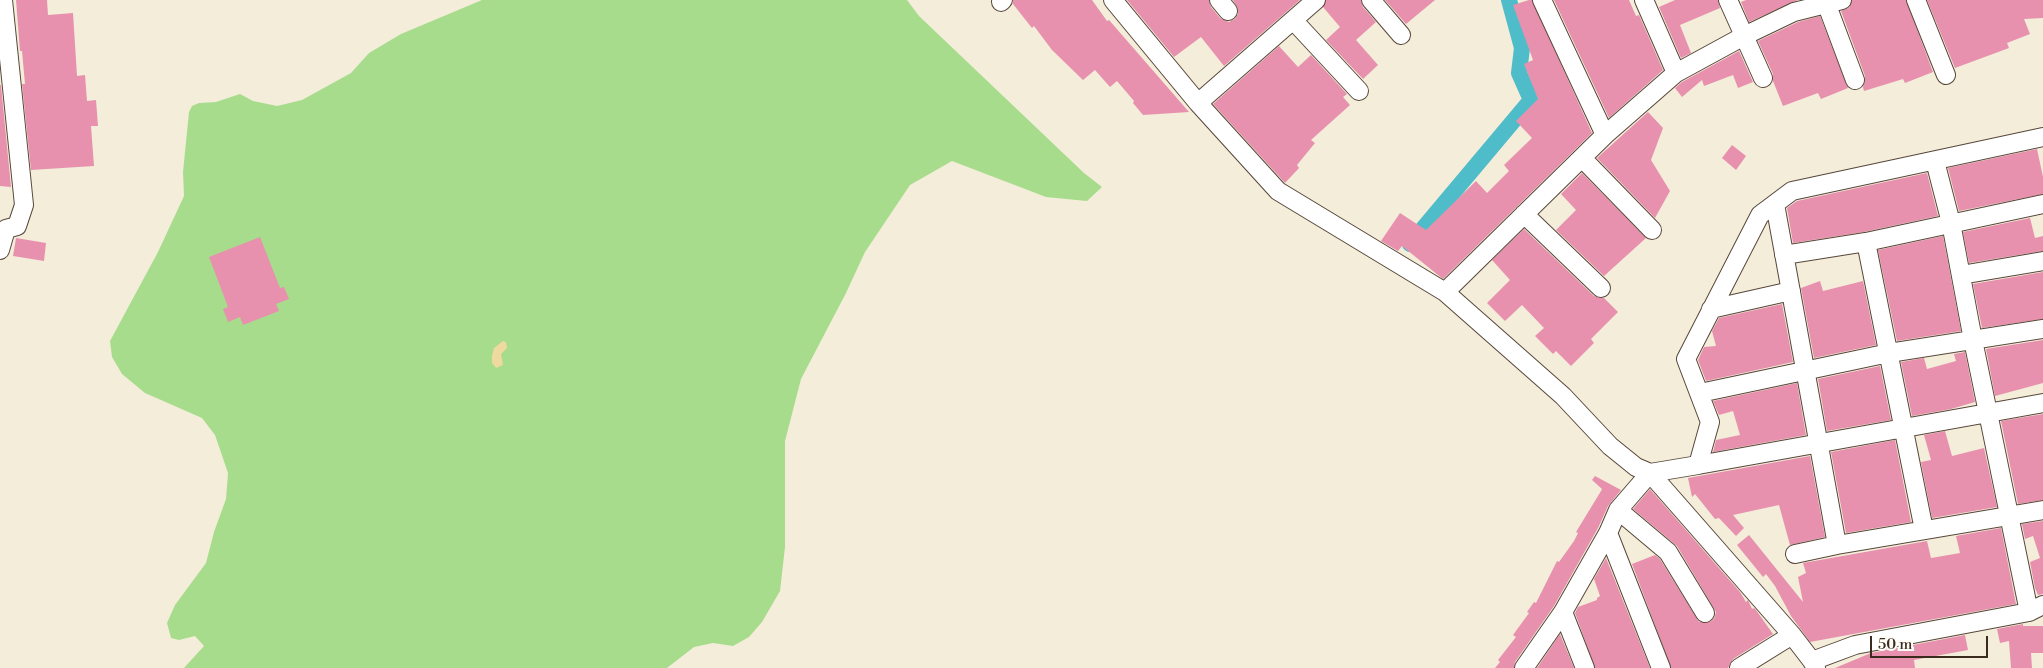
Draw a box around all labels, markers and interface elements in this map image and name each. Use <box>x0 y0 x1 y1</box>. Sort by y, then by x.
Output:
scale bar <box>1873 626 1990 658</box>
text: 50 m <box>1878 635 1912 654</box>

